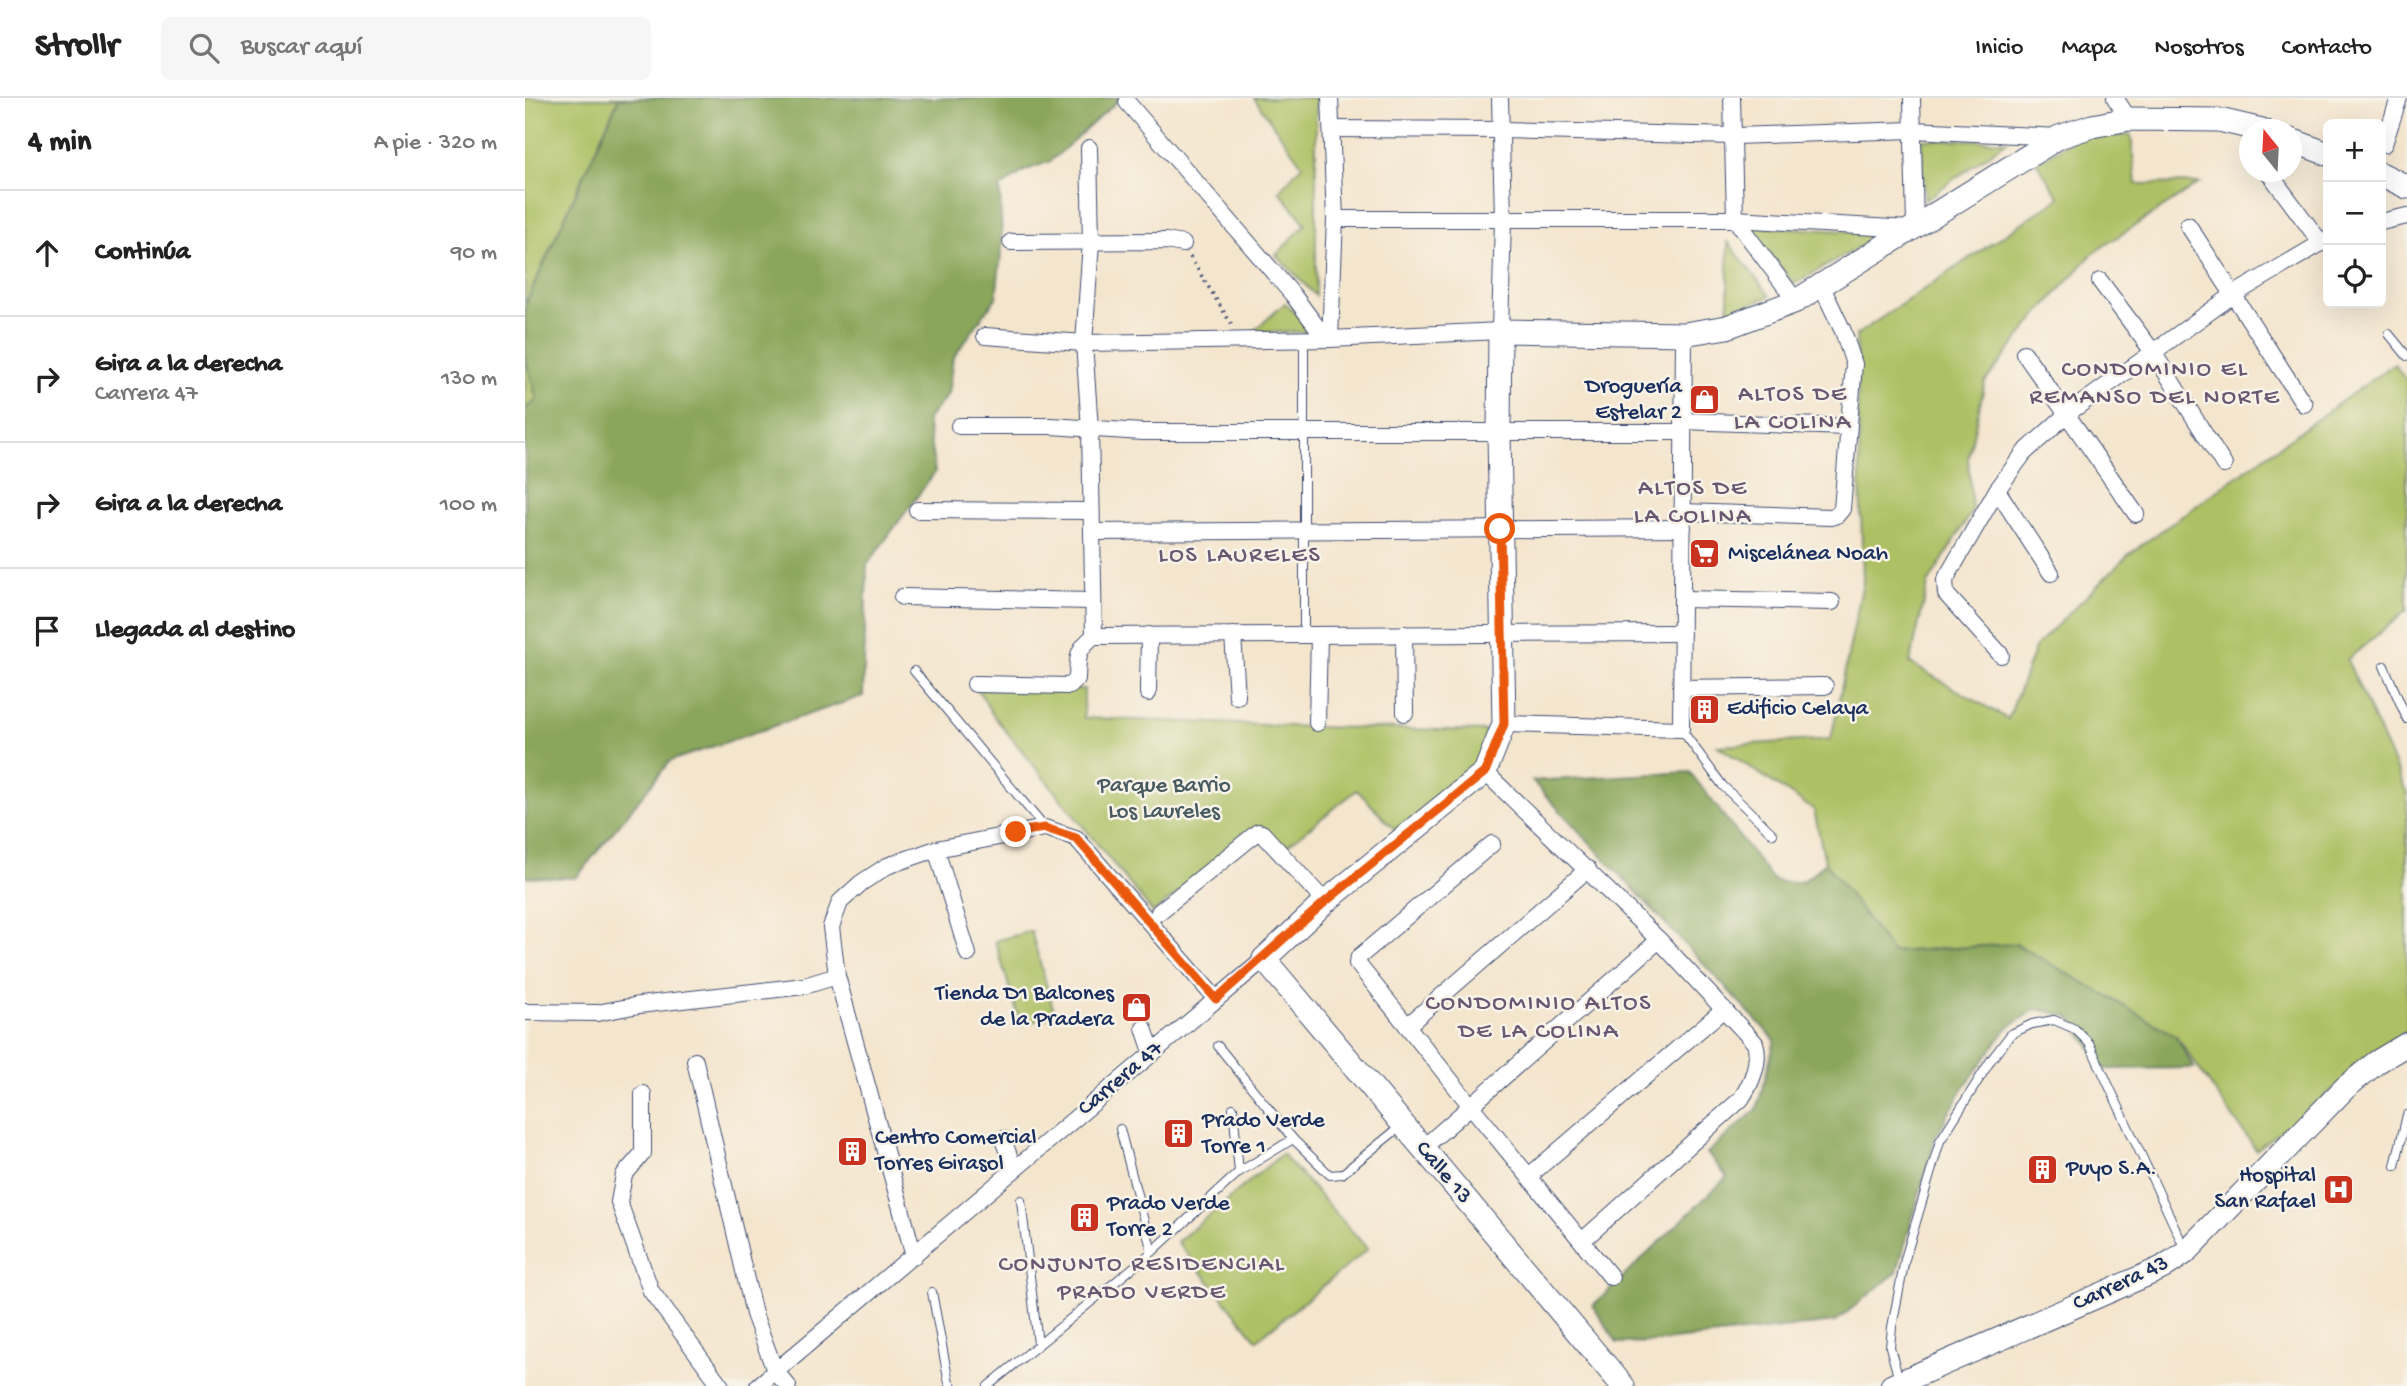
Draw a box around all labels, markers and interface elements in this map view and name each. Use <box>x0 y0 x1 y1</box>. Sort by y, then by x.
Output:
search box <box>161 17 651 80</box>
text: Strollr <box>35 29 119 67</box>
icon: search <box>185 29 223 67</box>
text: Buscar aquí <box>241 33 362 64</box>
text: Inicio <box>1975 34 2023 63</box>
text: Mapa <box>2061 34 2117 63</box>
text: Nosotros <box>2155 34 2244 63</box>
text: Contacto <box>2282 34 2372 63</box>
north arrow <box>2239 119 2302 182</box>
map controls <box>2323 119 2386 308</box>
button: + <box>2323 119 2386 182</box>
text: 4 min <box>28 126 91 161</box>
text: A pie · 320 m <box>374 130 497 157</box>
button: − <box>2323 182 2386 245</box>
icon: ahead <box>28 234 66 272</box>
text: Continúa <box>95 238 190 269</box>
text: 90 m <box>451 240 497 267</box>
button: locate <box>2323 245 2386 308</box>
text: Gira a la derecha <box>95 350 282 381</box>
district label: CONDOMINIO EL REMANSO DEL NORTE <box>2029 356 2281 413</box>
icon: right <box>28 360 66 398</box>
text: 130 m <box>441 366 497 393</box>
place label: Droguería Estelar 2 <box>1583 374 1683 427</box>
text: Carrera 47 <box>95 381 198 408</box>
district label: ALTOS DE LA COLINA <box>1734 381 1852 438</box>
shop icon: Droguería Estelar 2 <box>1688 383 1722 417</box>
district label: ALTOS DE LA COLINA <box>1634 475 1752 532</box>
icon: right <box>28 486 66 524</box>
text: Gira a la derecha <box>95 490 282 521</box>
text: 100 m <box>440 492 497 519</box>
route start <box>1484 513 1515 544</box>
supermarket icon: Miscelánea Noah <box>1688 537 1722 571</box>
place label: Miscelánea Noah <box>1728 541 1888 568</box>
district label: LOS LAURELES <box>1158 542 1322 571</box>
icon: arrive <box>28 612 66 650</box>
text: Llegada al destino <box>95 616 295 647</box>
building icon: Edificio Celaya <box>1687 692 1721 726</box>
place label: Edificio Celaya <box>1727 696 1869 723</box>
park label: Parque Barrio Los Laureles <box>1096 773 1231 826</box>
route end <box>1000 816 1031 847</box>
place label: Tienda D1 Balcones de la Pradera <box>933 981 1115 1034</box>
shop icon: Tienda D1 Balcones de la Pradera <box>1120 990 1154 1024</box>
district label: CONDOMINIO ALTOS DE LA COLINA <box>1426 990 1652 1047</box>
street label: Carrera 47 <box>1073 1035 1170 1122</box>
place label: Prado Verde Torre 1 <box>1200 1108 1326 1161</box>
building icon: Prado Verde Torre 1 <box>1162 1117 1196 1151</box>
place label: Centro Comercial Torres Girasol <box>873 1125 1037 1178</box>
building icon: Centro Comercial Torres Girasol <box>835 1134 869 1168</box>
street label: Calle 13 <box>1409 1136 1477 1210</box>
building icon: Puyo S.A. <box>2026 1152 2060 1186</box>
place label: Puyo S.A. <box>2065 1156 2157 1183</box>
place label: Hospital San Rafael <box>2215 1163 2316 1216</box>
hospital icon: Hospital San Rafael <box>2322 1172 2356 1206</box>
place label: Prado Verde Torre 2 <box>1105 1191 1231 1244</box>
building icon: Prado Verde Torre 2 <box>1067 1200 1101 1234</box>
street label: Carrera 43 <box>2069 1250 2173 1318</box>
district label: CONJUNTO RESIDENCIAL PRADO VERDE <box>998 1251 1286 1308</box>

